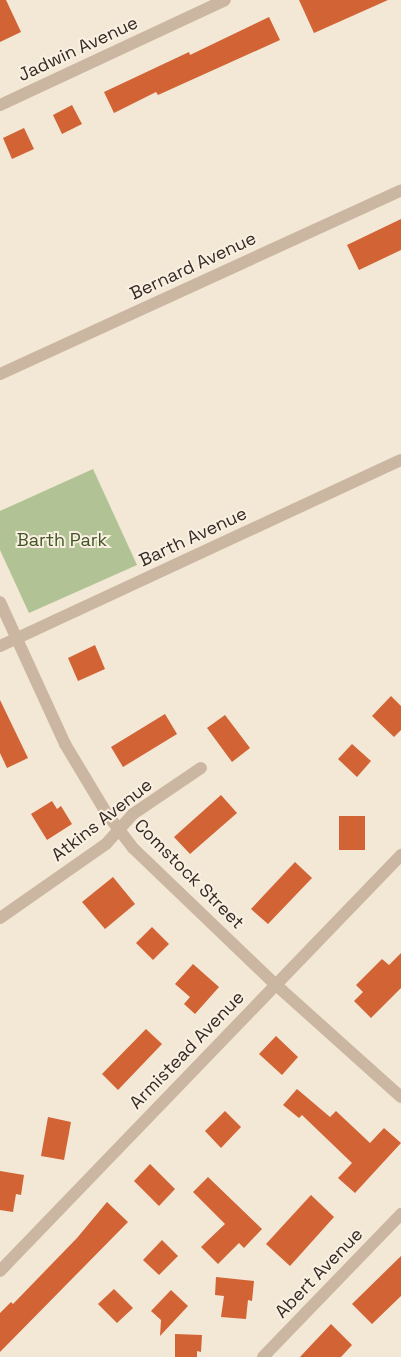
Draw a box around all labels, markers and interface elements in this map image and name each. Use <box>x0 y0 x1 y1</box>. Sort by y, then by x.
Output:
street label: Jadwin Avenue <box>15 12 141 86</box>
street label: Bernard Avenue <box>126 227 260 305</box>
street label: Barth Avenue <box>136 503 250 571</box>
park label: Barth Park <box>17 529 107 551</box>
street label: Atkins Avenue <box>47 774 157 866</box>
street label: Comstock Street <box>130 815 248 933</box>
street label: Armistead Avenue <box>125 986 249 1114</box>
street label: Abert Avenue <box>271 1223 367 1323</box>

